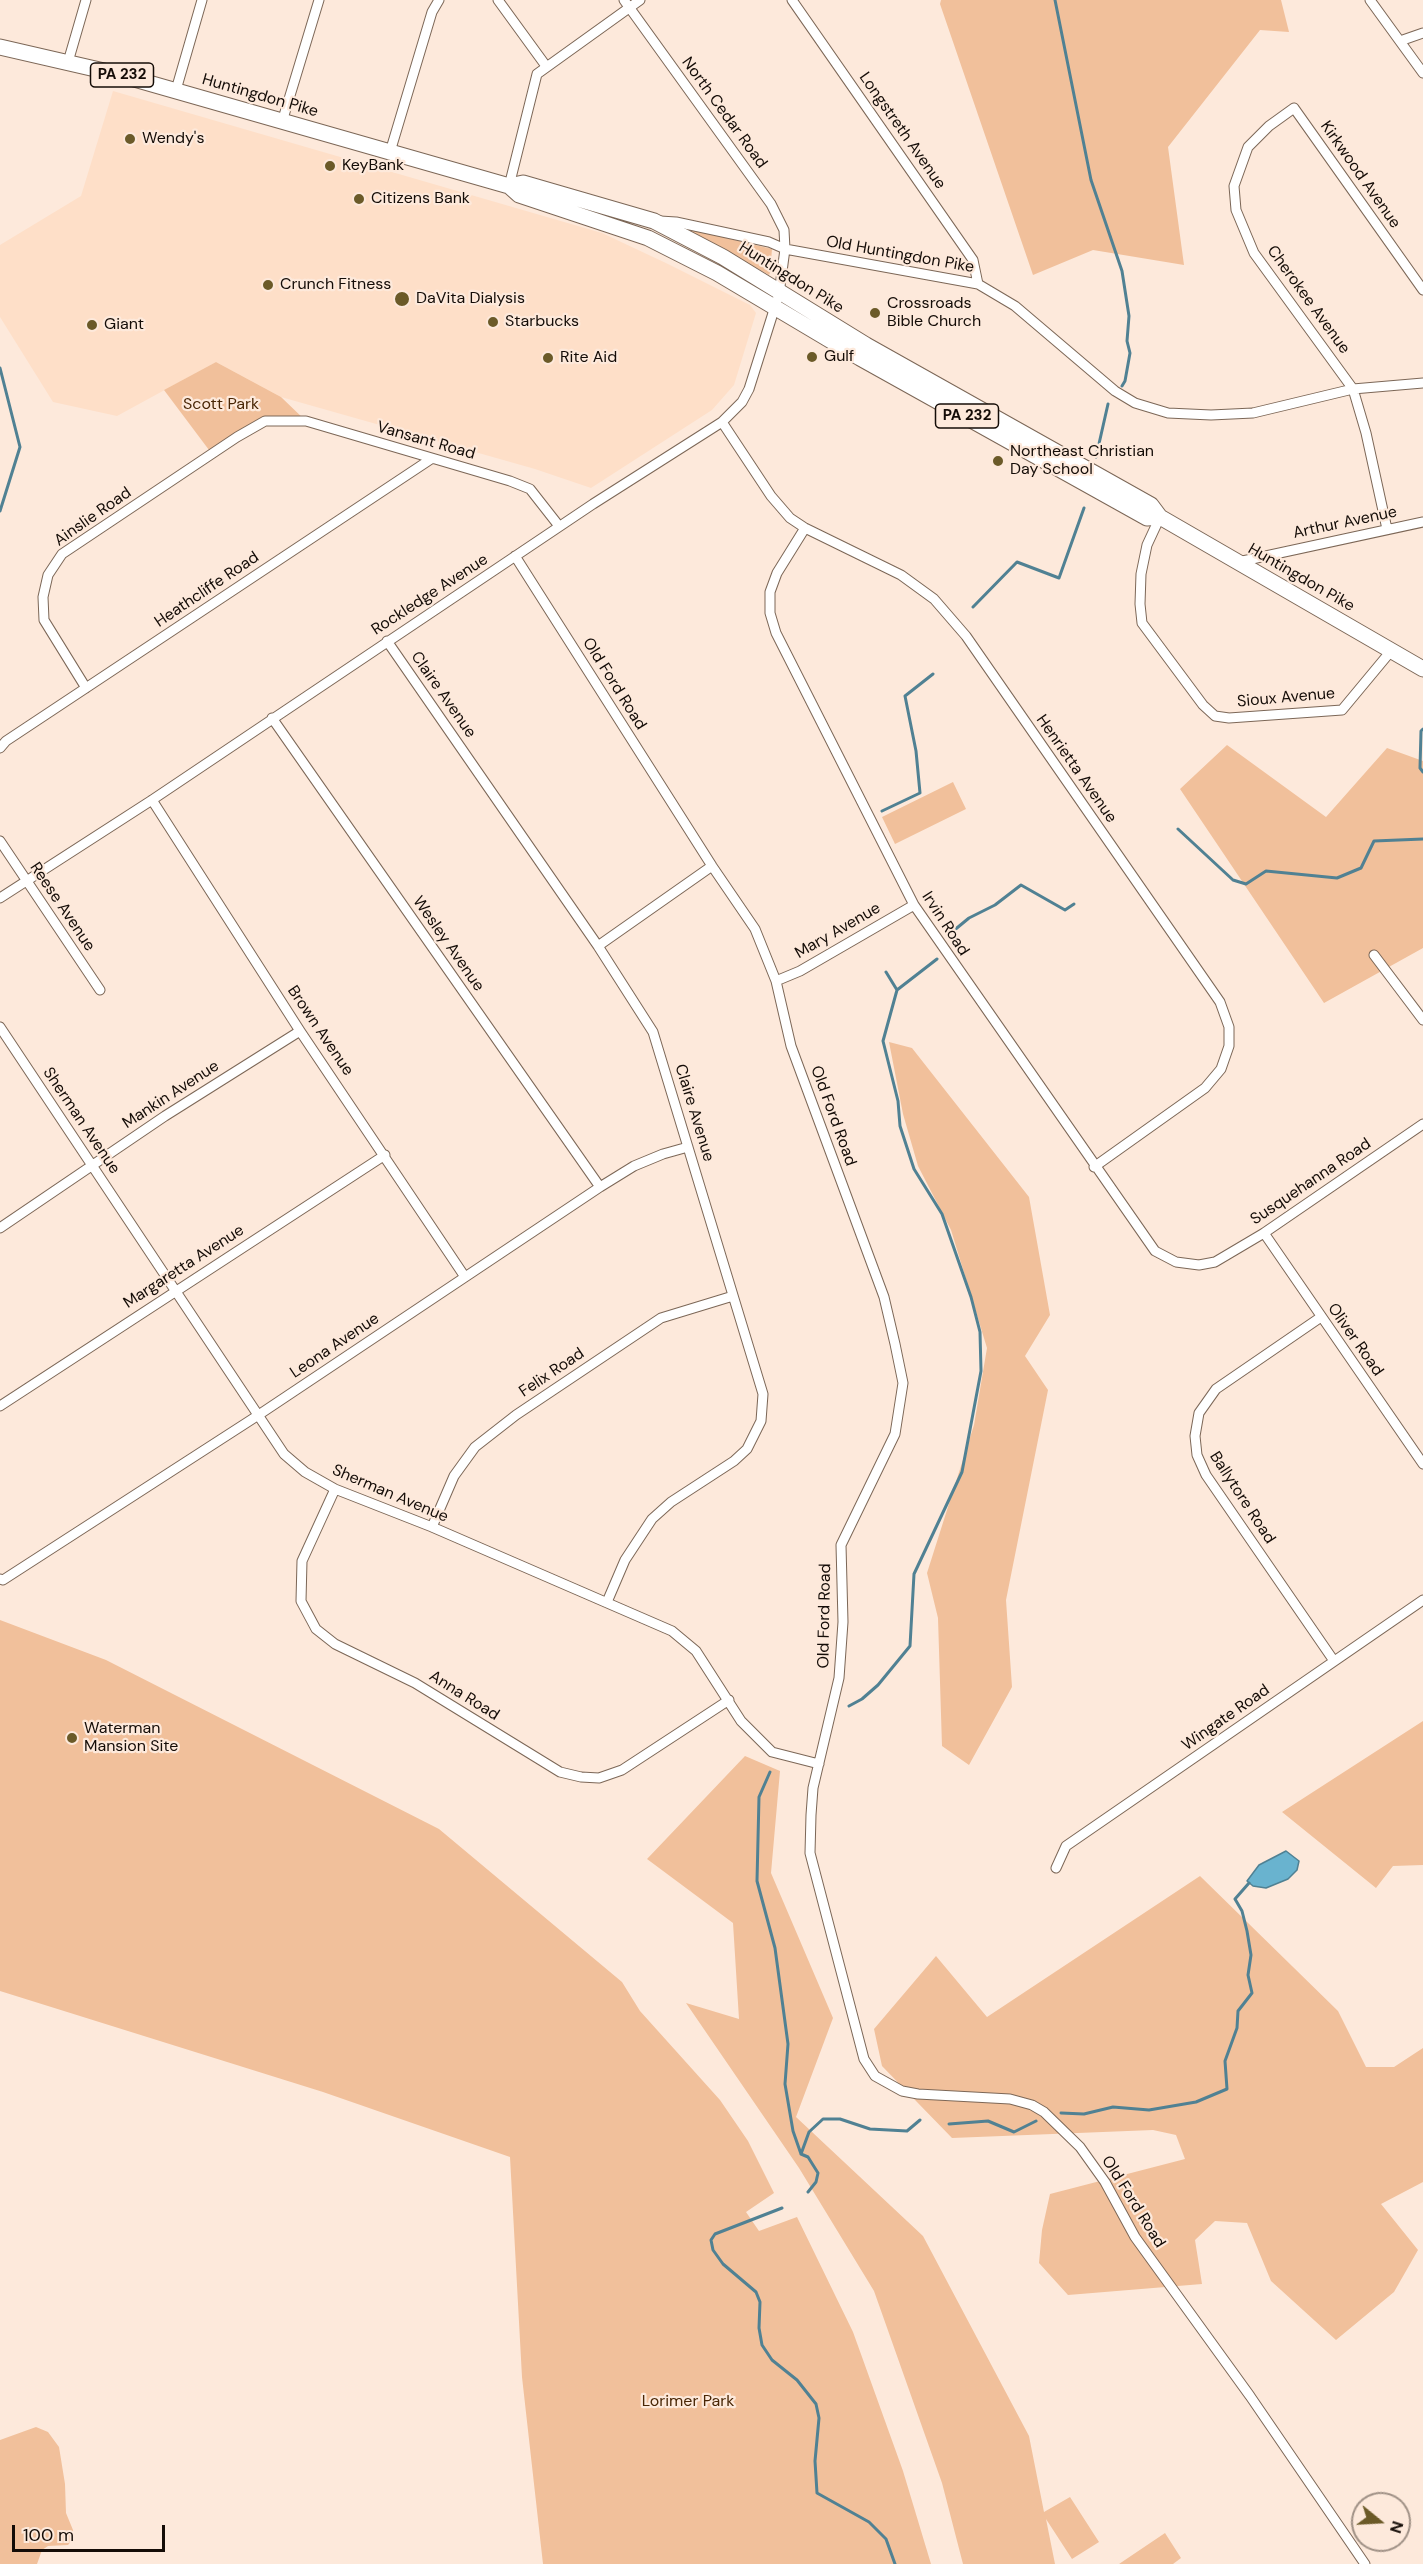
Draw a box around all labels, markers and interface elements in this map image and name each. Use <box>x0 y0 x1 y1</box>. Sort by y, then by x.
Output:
street label: North Cedar Road <box>677 54 771 172</box>
road number: PA 232 <box>90 63 154 87</box>
street label: Longstreth Avenue <box>855 69 949 193</box>
street label: Huntingdon Pike <box>200 70 320 122</box>
street label: Kirkwood Avenue <box>1316 118 1404 232</box>
place label: Wendy's <box>142 129 204 149</box>
marker: Wendy's <box>123 132 137 146</box>
place label: KeyBank <box>342 156 404 176</box>
marker: KeyBank <box>323 159 337 173</box>
place label: Citizens Bank <box>371 189 470 209</box>
marker: Citizens Bank <box>352 192 366 206</box>
street label: Old Huntingdon Pike <box>824 233 976 277</box>
street label: Huntingdon Pike <box>735 238 847 318</box>
street label: Cherokee Avenue <box>1262 242 1354 358</box>
place label: Crunch Fitness <box>280 275 391 295</box>
marker: Crunch Fitness <box>261 278 275 292</box>
place label: DaVita Dialysis <box>416 289 525 309</box>
marker: DaVita Dialysis <box>393 290 411 308</box>
place label: Crossroads Bible Church <box>887 294 981 332</box>
marker: Crossroads Bible Church <box>868 306 882 320</box>
place label: Starbucks <box>505 312 579 332</box>
place label: Giant <box>104 315 144 335</box>
marker: Starbucks <box>486 315 500 329</box>
marker: Giant <box>85 318 99 332</box>
place label: Gulf <box>824 347 854 367</box>
place label: Rite Aid <box>560 348 617 368</box>
marker: Gulf <box>805 350 819 364</box>
marker: Rite Aid <box>541 351 555 365</box>
park label: Scott Park <box>183 395 259 415</box>
road number: PA 232 <box>936 404 998 428</box>
street label: Vansant Road <box>375 418 477 464</box>
place label: Northeast Christian Day School <box>1010 442 1154 480</box>
marker: Northeast Christian Day School <box>991 454 1005 468</box>
street label: Ainslie Road <box>51 483 135 551</box>
street label: Arthur Avenue <box>1291 503 1399 543</box>
street label: Huntingdon Pike <box>1244 540 1358 616</box>
street label: Heathcliffe Road <box>151 548 263 632</box>
street label: Rockledge Avenue <box>368 550 492 640</box>
street label: Old Ford Road <box>578 634 650 734</box>
street label: Claire Avenue <box>406 648 480 742</box>
street label: Sioux Avenue <box>1236 684 1336 712</box>
street label: Henrietta Avenue <box>1032 711 1120 827</box>
street label: Reese Avenue <box>25 859 99 955</box>
street label: Irvin Road <box>917 888 973 960</box>
street label: Wesley Avenue <box>408 893 488 995</box>
street label: Mary Avenue <box>792 899 884 963</box>
street label: Brown Avenue <box>283 982 357 1080</box>
street label: Mankin Avenue <box>119 1057 223 1133</box>
street label: Claire Avenue <box>670 1062 718 1164</box>
street label: Old Ford Road <box>806 1063 860 1169</box>
street label: Sherman Avenue <box>38 1064 124 1178</box>
street label: Susquehanna Road <box>1247 1135 1375 1229</box>
street label: Margaretta Avenue <box>120 1221 248 1313</box>
street label: Oliver Road <box>1323 1300 1387 1380</box>
street label: Leona Avenue <box>287 1309 383 1383</box>
street label: Felix Road <box>516 1344 588 1402</box>
street label: Ballytore Road <box>1205 1448 1279 1548</box>
street label: Sherman Avenue <box>329 1461 451 1527</box>
street label: Old Ford Road <box>814 1563 836 1669</box>
street label: Anna Road <box>425 1667 503 1725</box>
street label: Wingate Road <box>1178 1681 1274 1755</box>
place label: Waterman Mansion Site <box>84 1719 178 1757</box>
marker: Waterman Mansion Site <box>65 1731 79 1745</box>
street label: Old Ford Road <box>1097 2152 1169 2252</box>
park label: Lorimer Park <box>642 2392 734 2412</box>
north arrow <box>1351 2492 1411 2552</box>
scale bar <box>15 2513 168 2551</box>
text: N <box>1385 2518 1408 2536</box>
text: 100 m <box>23 2523 74 2547</box>

